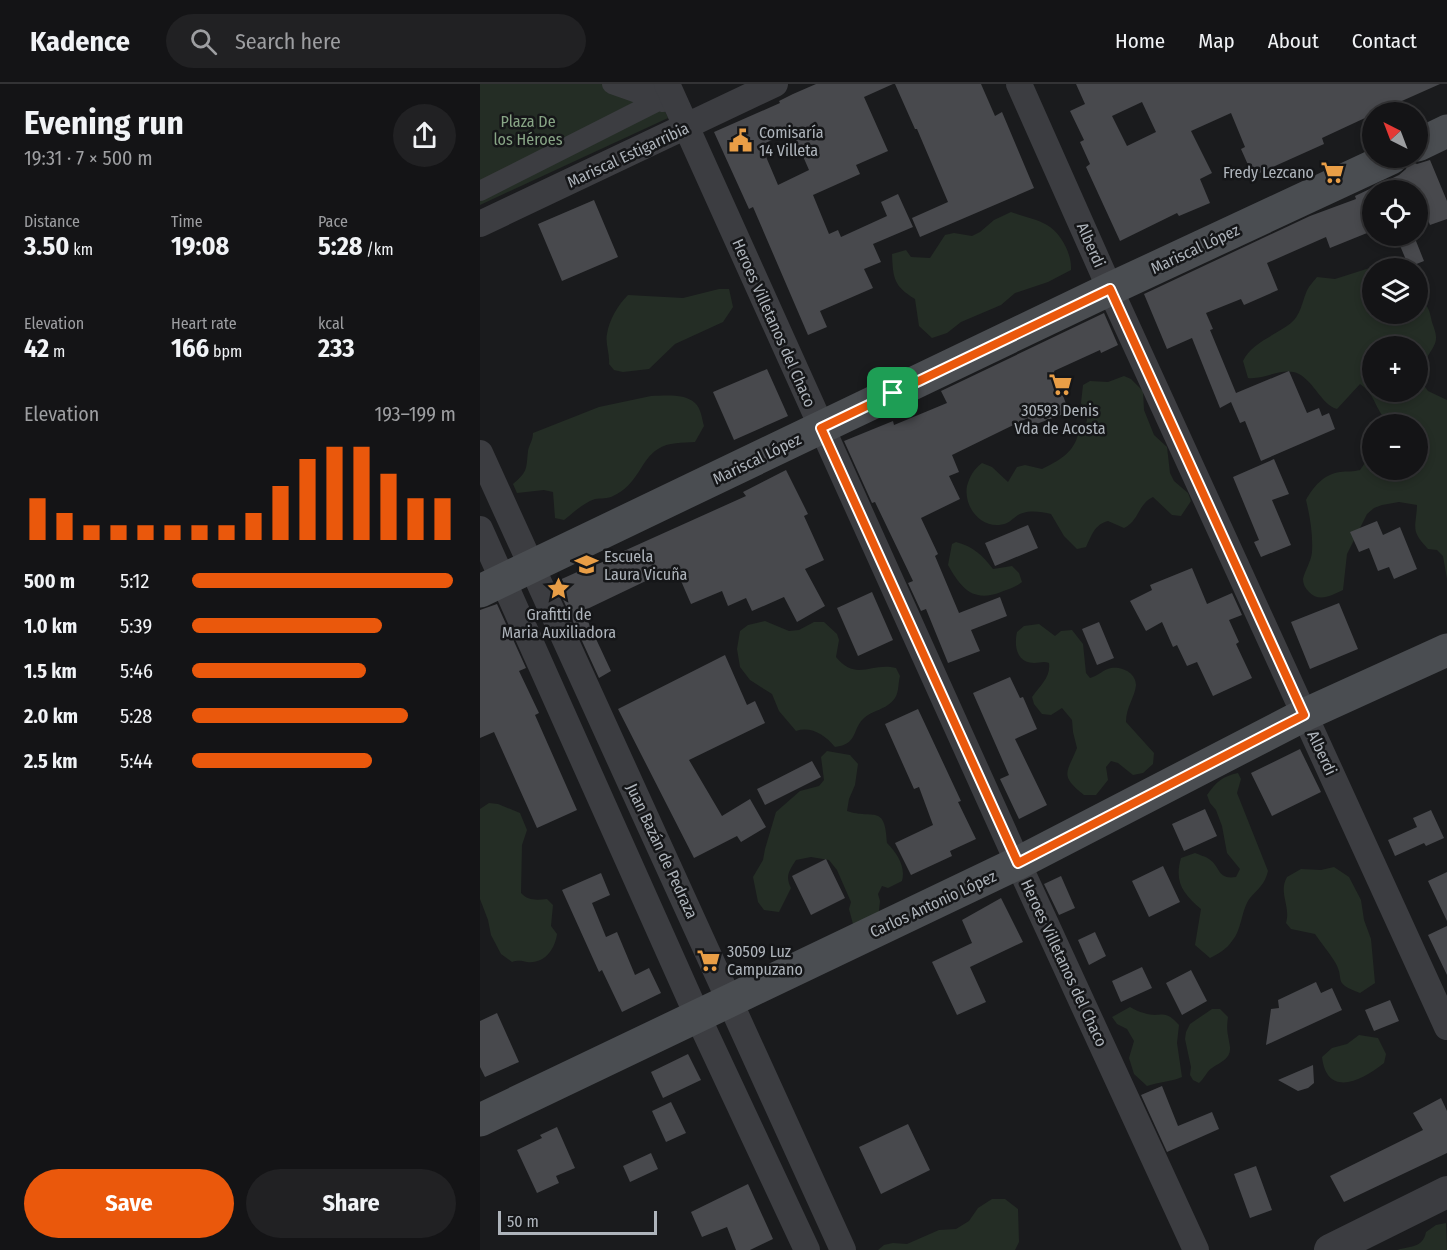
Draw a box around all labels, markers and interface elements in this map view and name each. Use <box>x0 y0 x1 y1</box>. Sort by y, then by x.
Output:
search box <box>166 14 586 68</box>
text: Kadence <box>30 25 130 58</box>
icon: search <box>187 25 220 58</box>
text: Search here <box>235 28 341 55</box>
text: Home <box>1115 28 1165 54</box>
text: Map <box>1198 28 1235 54</box>
text: About <box>1268 28 1319 54</box>
text: Contact <box>1352 28 1417 54</box>
north arrow <box>1362 102 1428 168</box>
map controls <box>1362 102 1428 480</box>
text: Evening run <box>24 103 184 143</box>
button: share <box>393 104 456 167</box>
park label: Plaza De los Héroes <box>493 112 563 149</box>
street label: Mariscal Estigarribia <box>564 118 692 192</box>
place label: Comisaría 14 Villeta <box>759 123 824 160</box>
public building icon: Comisaría 14 Villeta <box>728 128 754 154</box>
text: 19:31 · 7 × 500 m <box>24 146 153 170</box>
supermarket icon: Fredy Lezcano <box>1319 159 1345 185</box>
place label: Fredy Lezcano <box>1223 163 1314 182</box>
button: locate <box>1362 180 1428 246</box>
text: Distance <box>24 212 80 231</box>
text: Time <box>171 212 203 231</box>
text: Pace <box>318 212 348 231</box>
street label: Alberdi <box>1073 220 1109 270</box>
street label: Mariscal López <box>1148 220 1242 278</box>
text: 3.50 <box>24 231 69 262</box>
text: 19:08 <box>171 231 229 262</box>
text: 5:28 <box>318 231 363 262</box>
street label: Heroes Villetanos del Chaco <box>728 236 820 410</box>
text: km <box>69 240 93 259</box>
text: /km <box>363 240 394 259</box>
button: layers <box>1362 258 1428 324</box>
text: Elevation <box>24 314 84 333</box>
text: Heart rate <box>171 314 237 333</box>
text: kcal <box>318 314 344 333</box>
text: 42 <box>24 333 49 364</box>
text: 166 <box>171 333 209 364</box>
text: 233 <box>318 333 355 364</box>
button: + <box>1362 336 1428 402</box>
text: m <box>49 342 65 361</box>
text: bpm <box>209 342 242 361</box>
pin <box>867 367 918 418</box>
supermarket icon: 30593 Denis Vda de Acosta <box>1047 372 1073 398</box>
icon: arrive <box>876 376 909 409</box>
place label: 30593 Denis Vda de Acosta <box>1014 401 1106 438</box>
text: Elevation <box>24 402 99 426</box>
text: 193–199 m <box>374 402 456 426</box>
button: − <box>1362 414 1428 480</box>
street label: Mariscal López <box>710 429 804 489</box>
place label: Escuela Laura Vicuña <box>604 547 688 584</box>
school or university icon: Escuela Laura Vicuña <box>573 552 599 578</box>
text: 500 m <box>24 569 75 593</box>
text: 5:12 <box>120 569 149 593</box>
place icon: Grafitti de Maria Auxiliadora <box>546 576 572 602</box>
place label: Grafitti de Maria Auxiliadora <box>502 605 616 642</box>
text: 1.0 km <box>24 614 77 638</box>
text: 5:39 <box>120 614 152 638</box>
text: 1.5 km <box>24 659 77 683</box>
text: 5:46 <box>120 659 153 683</box>
text: 2.0 km <box>24 704 78 728</box>
text: 5:28 <box>120 704 152 728</box>
street label: Alberdi <box>1303 728 1341 778</box>
text: 2.5 km <box>24 749 77 773</box>
text: 5:44 <box>120 749 153 773</box>
street label: Juan Bazán de Pedraza <box>622 780 702 922</box>
street label: Carlos Antonio López <box>867 866 999 942</box>
street label: Heroes Villetanos del Chaco <box>1017 876 1111 1050</box>
place label: 30509 Luz Campuzano <box>727 942 803 979</box>
supermarket icon: 30509 Luz Campuzano <box>696 947 722 973</box>
button: Save <box>24 1169 234 1238</box>
button: Share <box>246 1169 456 1238</box>
scale bar <box>498 1208 657 1236</box>
text: 50 m <box>507 1212 539 1231</box>

